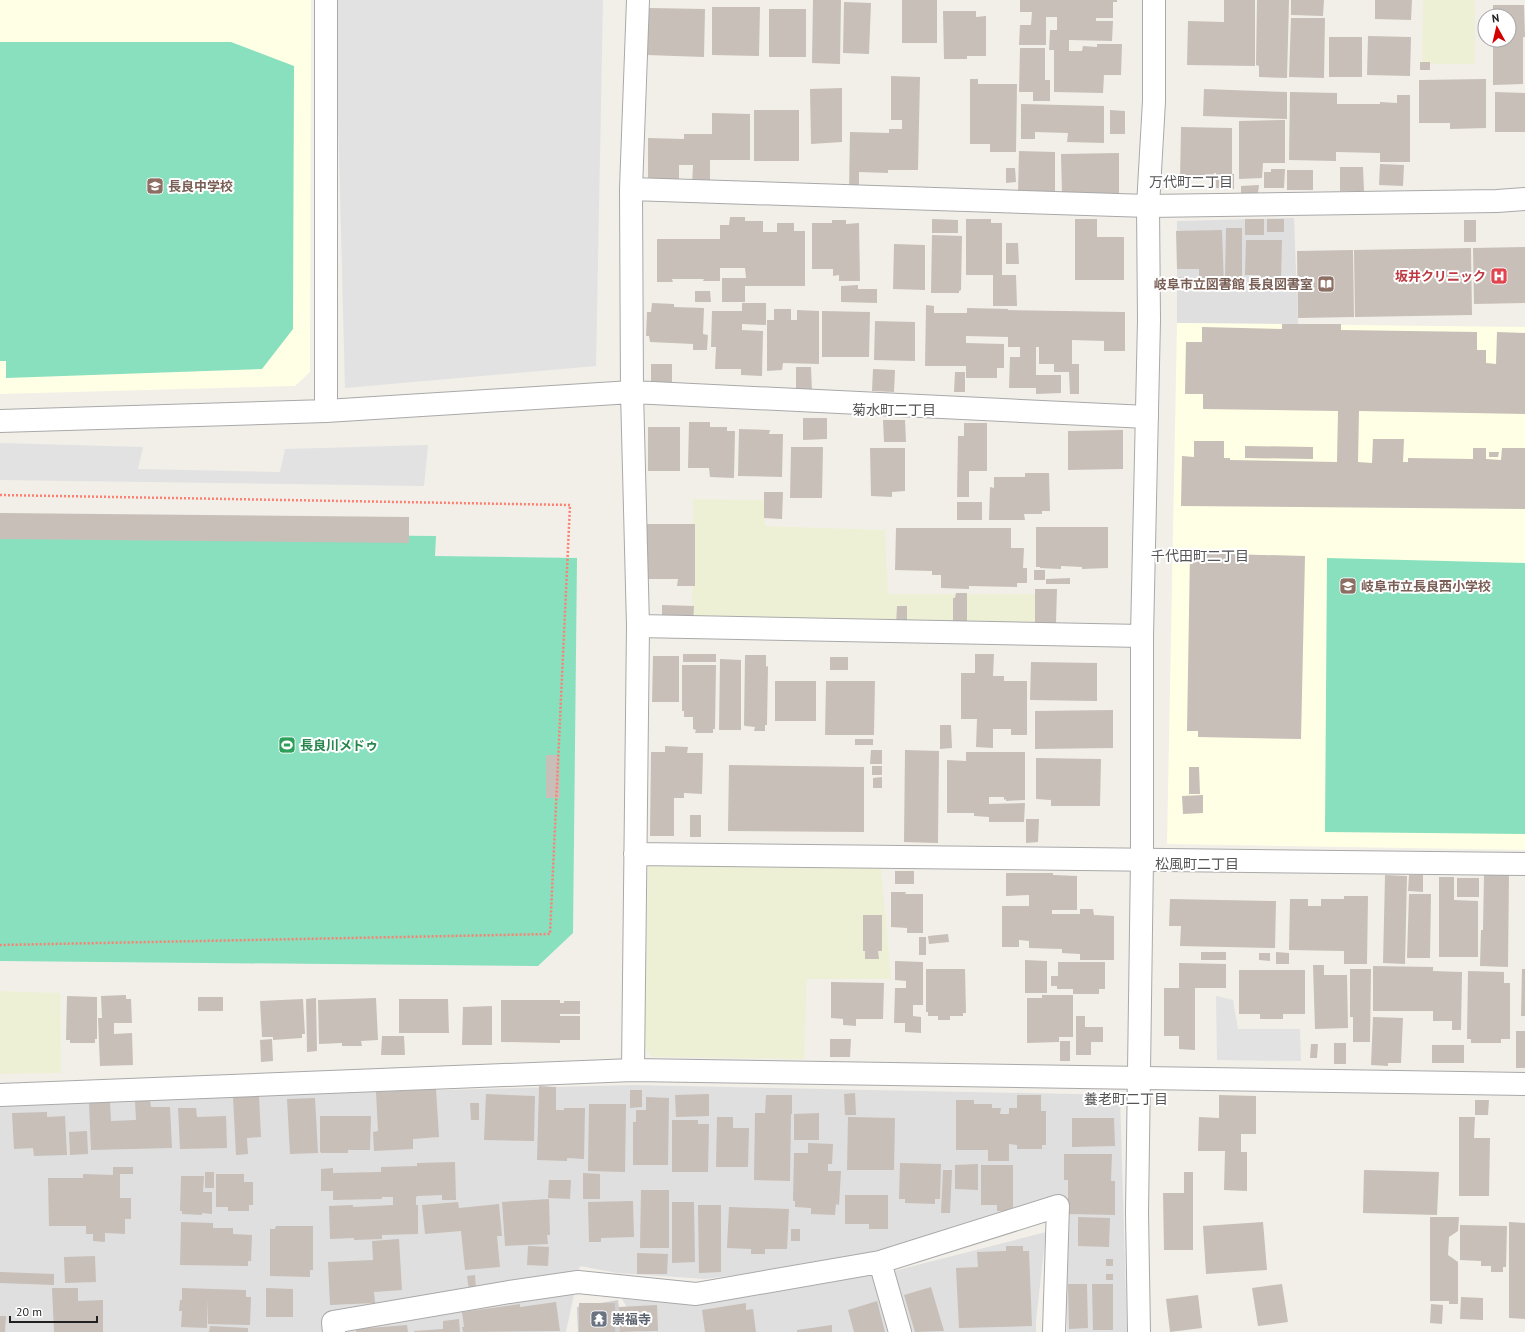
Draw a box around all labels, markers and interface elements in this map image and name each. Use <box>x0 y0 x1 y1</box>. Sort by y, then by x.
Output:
north arrow <box>1477 8 1517 48</box>
text: N <box>1491 11 1500 26</box>
district label: 万代町二丁目 <box>1149 173 1233 191</box>
school or university icon: 長良中学校 <box>145 176 165 196</box>
place label: 長良中学校 <box>168 178 233 195</box>
hospital icon: 坂井クリニック <box>1489 266 1509 286</box>
place label: 坂井クリニック <box>1395 268 1486 285</box>
library icon: 岐阜市立図書館 長良図書室 <box>1316 274 1336 294</box>
place label: 岐阜市立図書館 長良図書室 <box>1154 276 1313 293</box>
district label: 菊水町二丁目 <box>852 401 936 419</box>
district label: 千代田町二丁目 <box>1151 547 1249 565</box>
school or university icon: 岐阜市立長良西小学校 <box>1338 576 1358 596</box>
place label: 岐阜市立長良西小学校 <box>1361 578 1491 595</box>
sports icon: 長良川メドゥ <box>277 735 297 755</box>
place label: 長良川メドゥ <box>300 737 378 754</box>
district label: 松風町二丁目 <box>1155 855 1239 873</box>
district label: 養老町二丁目 <box>1084 1090 1168 1108</box>
scale bar <box>10 1298 97 1324</box>
text: 20 m <box>16 1304 42 1319</box>
temple icon: 崇福寺 <box>589 1309 609 1329</box>
place label: 崇福寺 <box>612 1311 651 1328</box>

